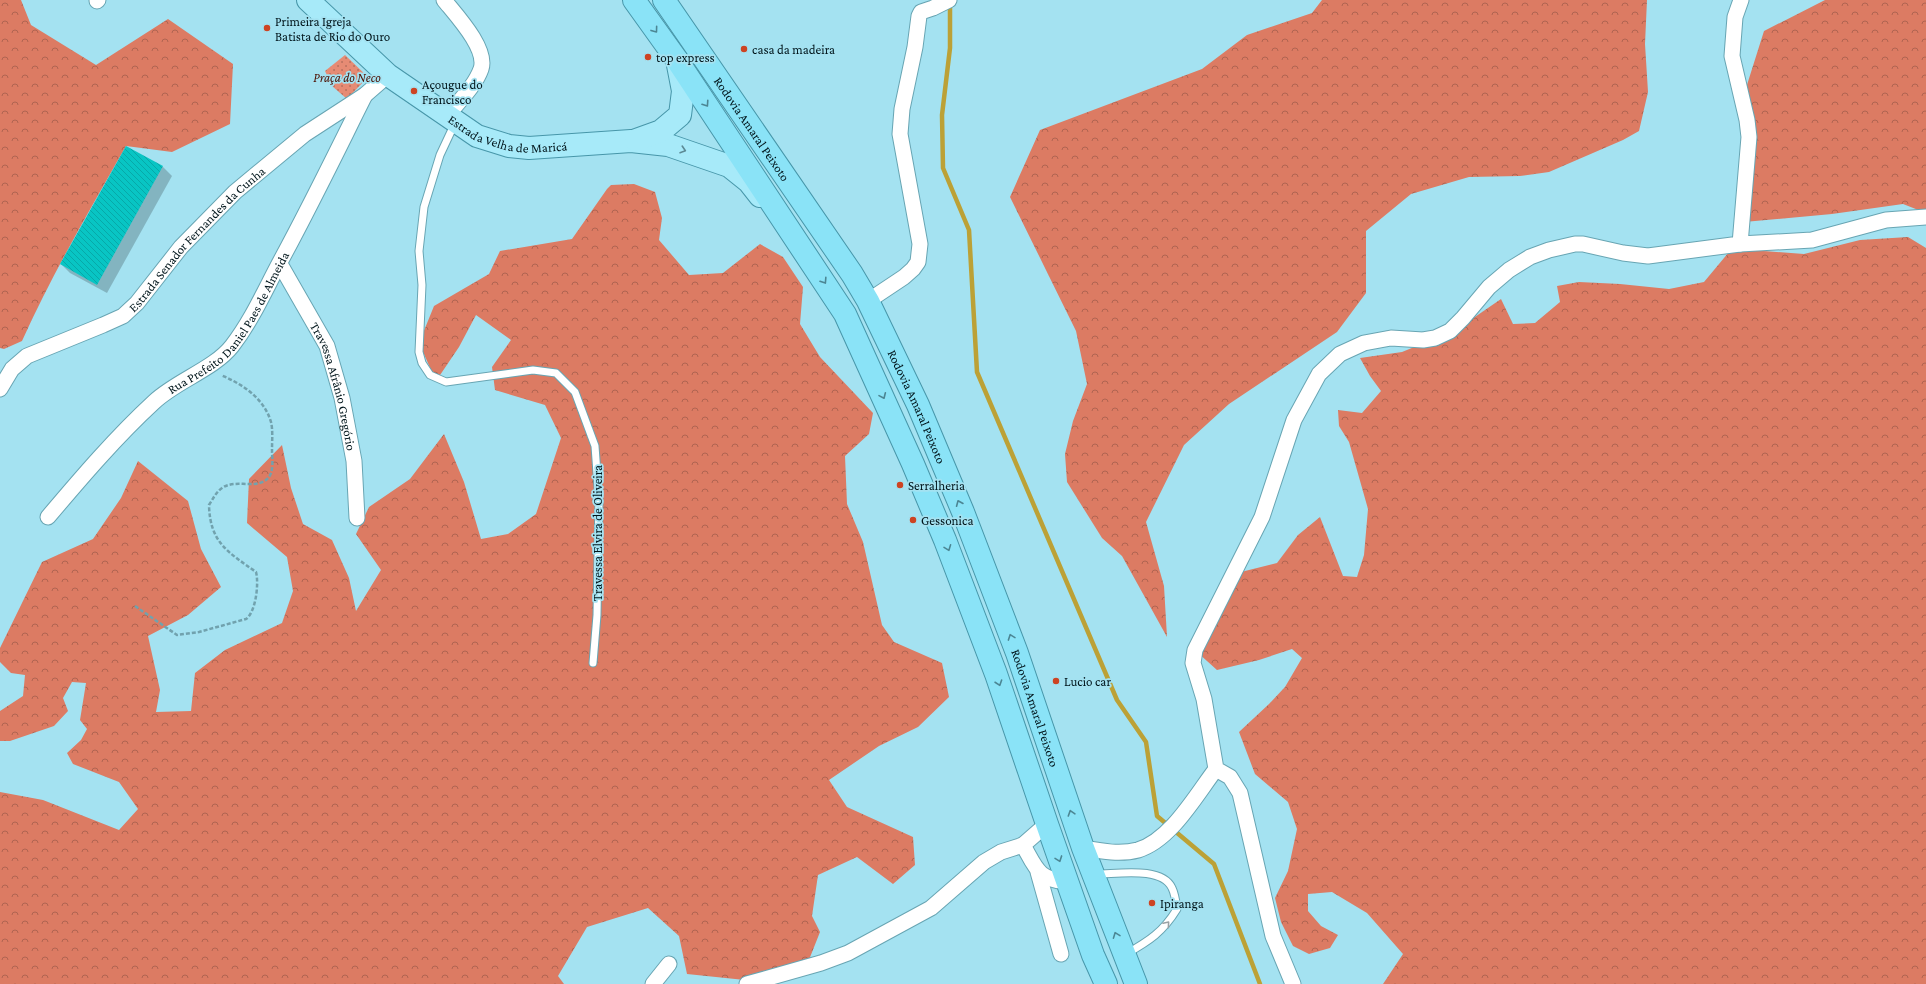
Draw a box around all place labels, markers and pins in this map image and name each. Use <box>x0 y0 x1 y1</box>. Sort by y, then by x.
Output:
place label: Primeira Igreja Batista de Rio do Ouro <box>275 14 390 44</box>
marker: Primeira Igreja Batista de Rio do Ouro <box>262 23 272 33</box>
place label: casa da madeira <box>752 42 835 57</box>
marker: casa da madeira <box>739 44 749 54</box>
place label: top express <box>656 50 715 65</box>
marker: top express <box>643 52 653 62</box>
place label: Açougue do Francisco <box>422 77 483 107</box>
marker: Açougue do Francisco <box>409 86 419 96</box>
place label: Serralheria <box>908 478 965 493</box>
marker: Serralheria <box>895 480 905 490</box>
place label: Gessonica <box>921 513 973 528</box>
marker: Gessonica <box>908 515 918 525</box>
place label: Lucio car <box>1064 674 1111 689</box>
marker: Lucio car <box>1051 676 1061 686</box>
place label: Ipiranga <box>1160 896 1204 911</box>
marker: Ipiranga <box>1147 898 1157 908</box>

